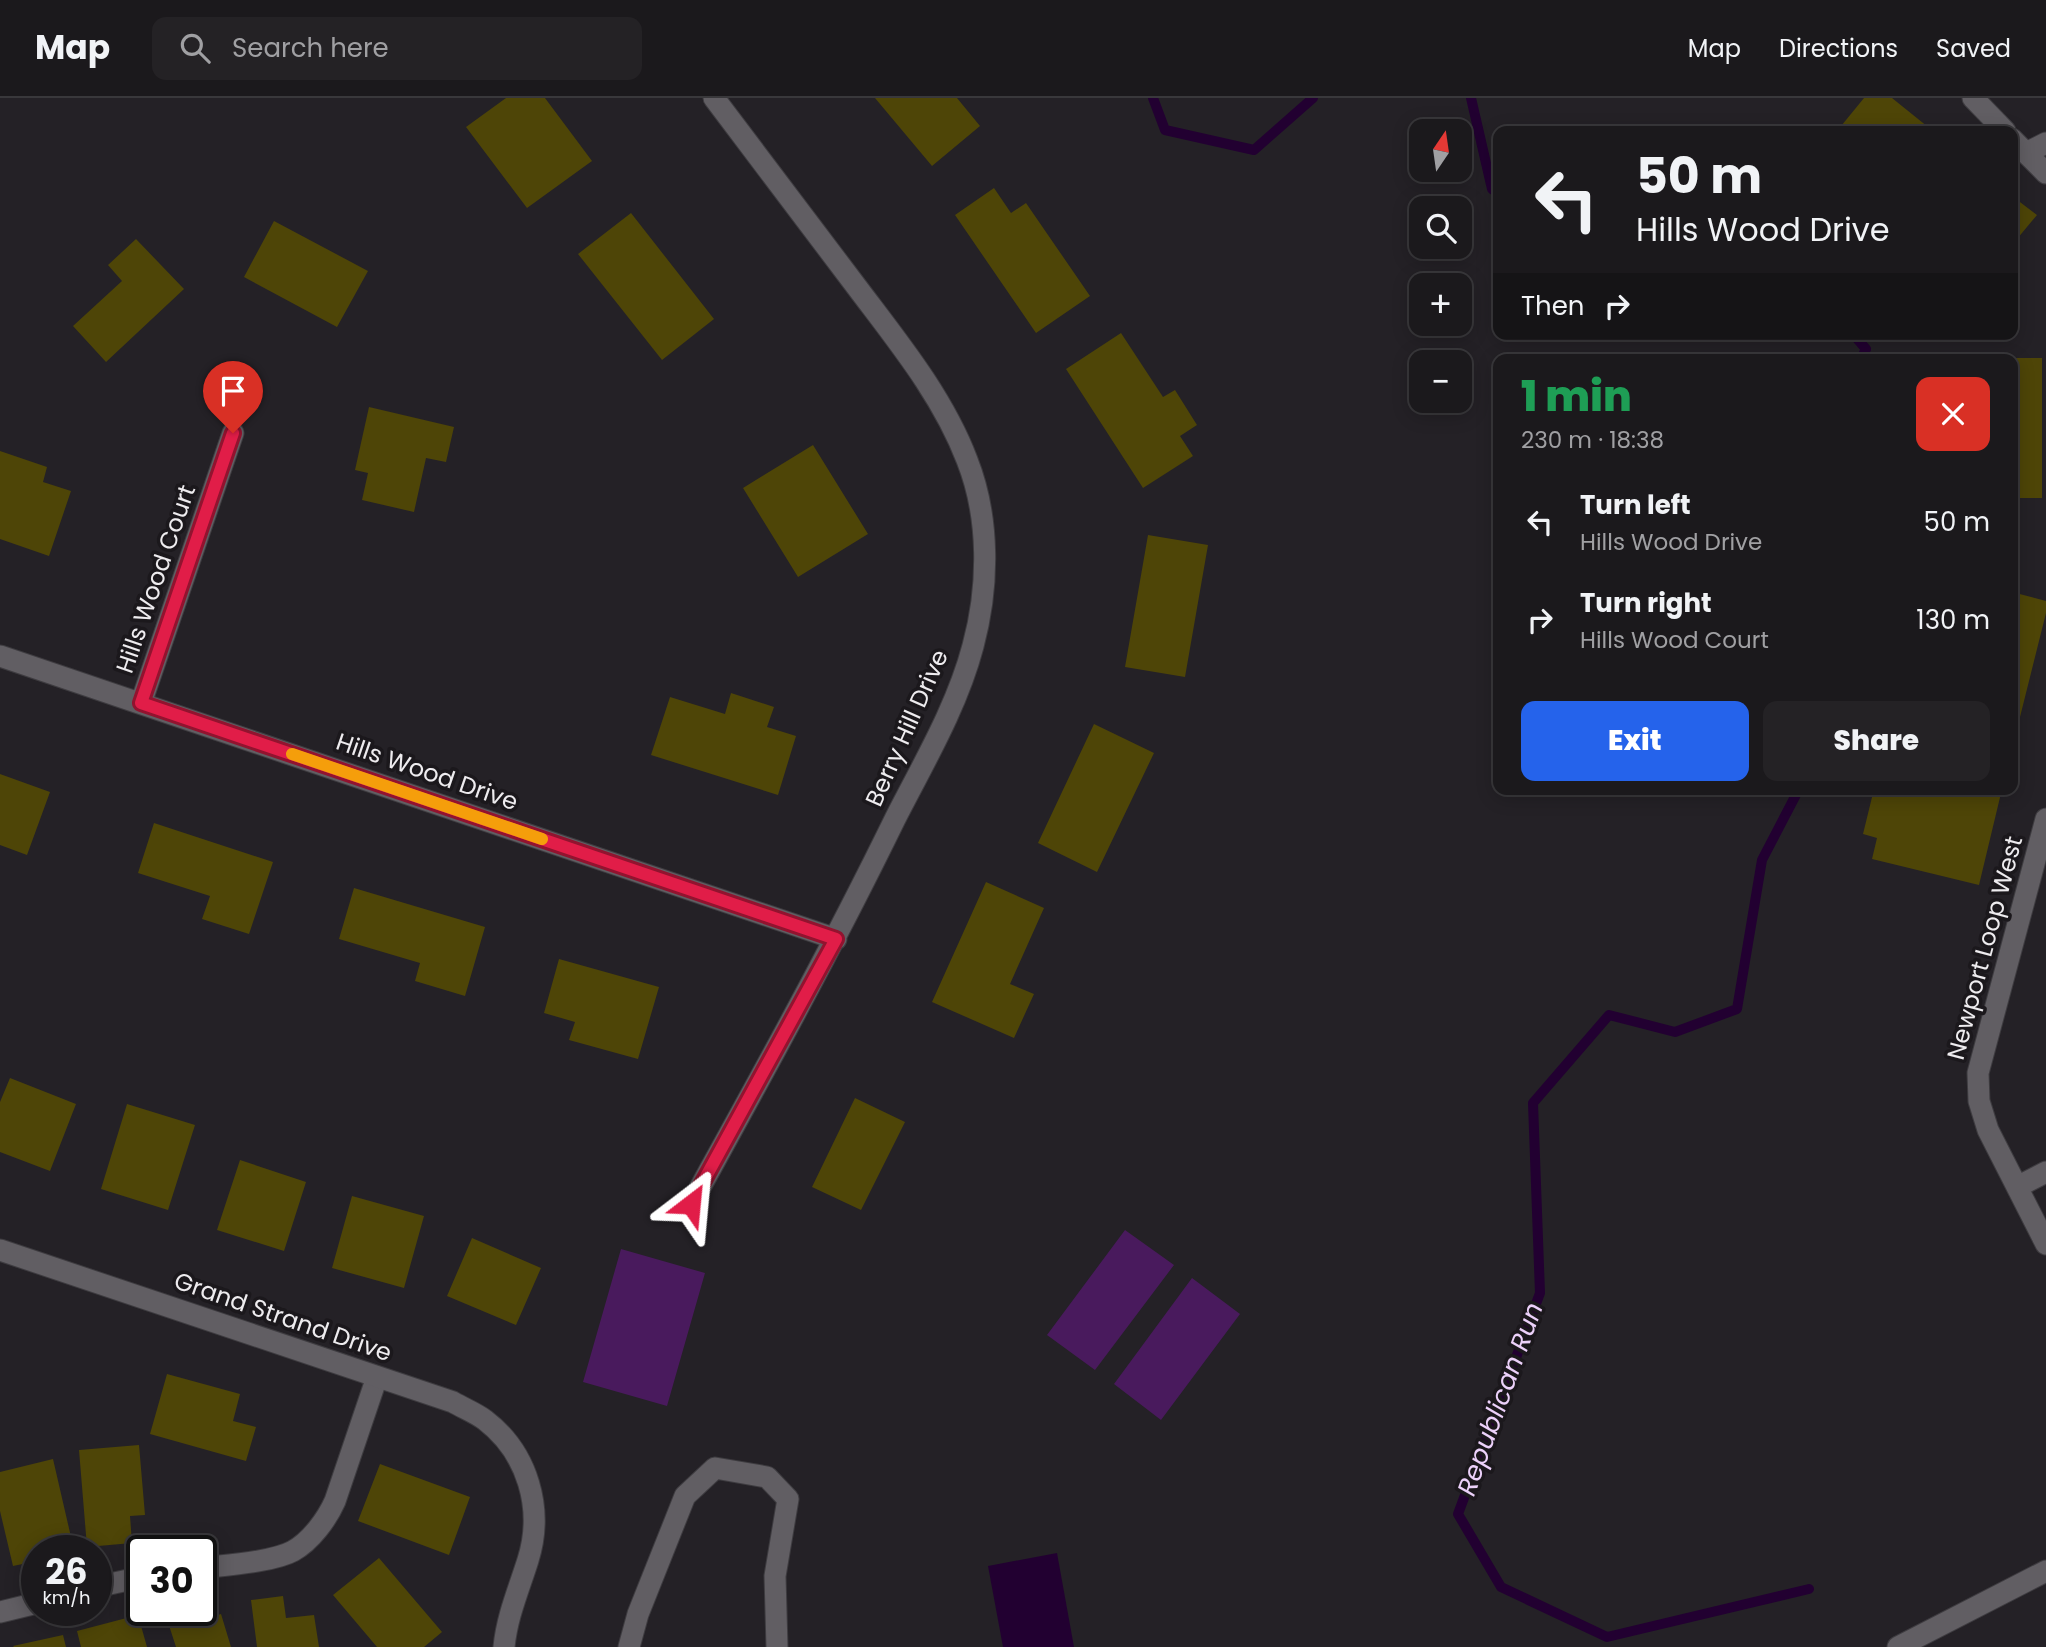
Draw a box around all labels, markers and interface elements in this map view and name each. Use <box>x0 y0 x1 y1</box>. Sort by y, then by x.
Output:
search box <box>152 17 642 80</box>
text: Map <box>35 24 110 71</box>
icon: search <box>176 29 214 67</box>
text: Search here <box>232 30 389 66</box>
text: Map <box>1688 32 1741 65</box>
text: Directions <box>1779 32 1898 65</box>
text: Saved <box>1936 32 2011 65</box>
north arrow <box>1409 119 1472 182</box>
map controls <box>1409 119 1472 413</box>
text: 50 m <box>1636 142 1762 210</box>
icon: left <box>1521 154 1612 245</box>
button: search <box>1409 196 1472 259</box>
text: Hills Wood Drive <box>1636 207 1890 252</box>
button: + <box>1409 273 1472 336</box>
icon: right <box>1598 287 1636 325</box>
text: Then <box>1521 288 1584 324</box>
button: − <box>1409 350 1472 413</box>
pin <box>203 361 263 433</box>
text: 1 min <box>1521 367 1632 426</box>
icon: arrive <box>214 372 252 410</box>
button: close <box>1916 377 1990 451</box>
text: 230 m · 18:38 <box>1521 424 1664 456</box>
street label: Hills Wood Court <box>108 480 203 677</box>
text: Turn left <box>1580 487 1691 523</box>
icon: left <box>1521 503 1559 541</box>
text: 50 m <box>1924 504 1990 540</box>
text: Hills Wood Drive <box>1580 526 1762 558</box>
text: Turn right <box>1580 585 1712 621</box>
icon: right <box>1521 601 1559 639</box>
text: 130 m <box>1916 602 1990 638</box>
text: Hills Wood Court <box>1580 624 1769 656</box>
street label: Berry Hill Drive <box>857 644 956 811</box>
button: Exit <box>1521 701 1749 781</box>
button: Share <box>1763 701 1990 781</box>
street label: Hills Wood Drive <box>332 725 522 818</box>
street label: Newport Loop West <box>1939 832 2030 1063</box>
position arrow <box>654 1167 728 1241</box>
street label: Grand Strand Drive <box>170 1264 396 1369</box>
water label: Republican Run <box>1448 1297 1552 1501</box>
speed limit sign: 30 <box>126 1535 217 1626</box>
text: 26 <box>45 1547 88 1596</box>
text: km/h <box>43 1585 90 1610</box>

